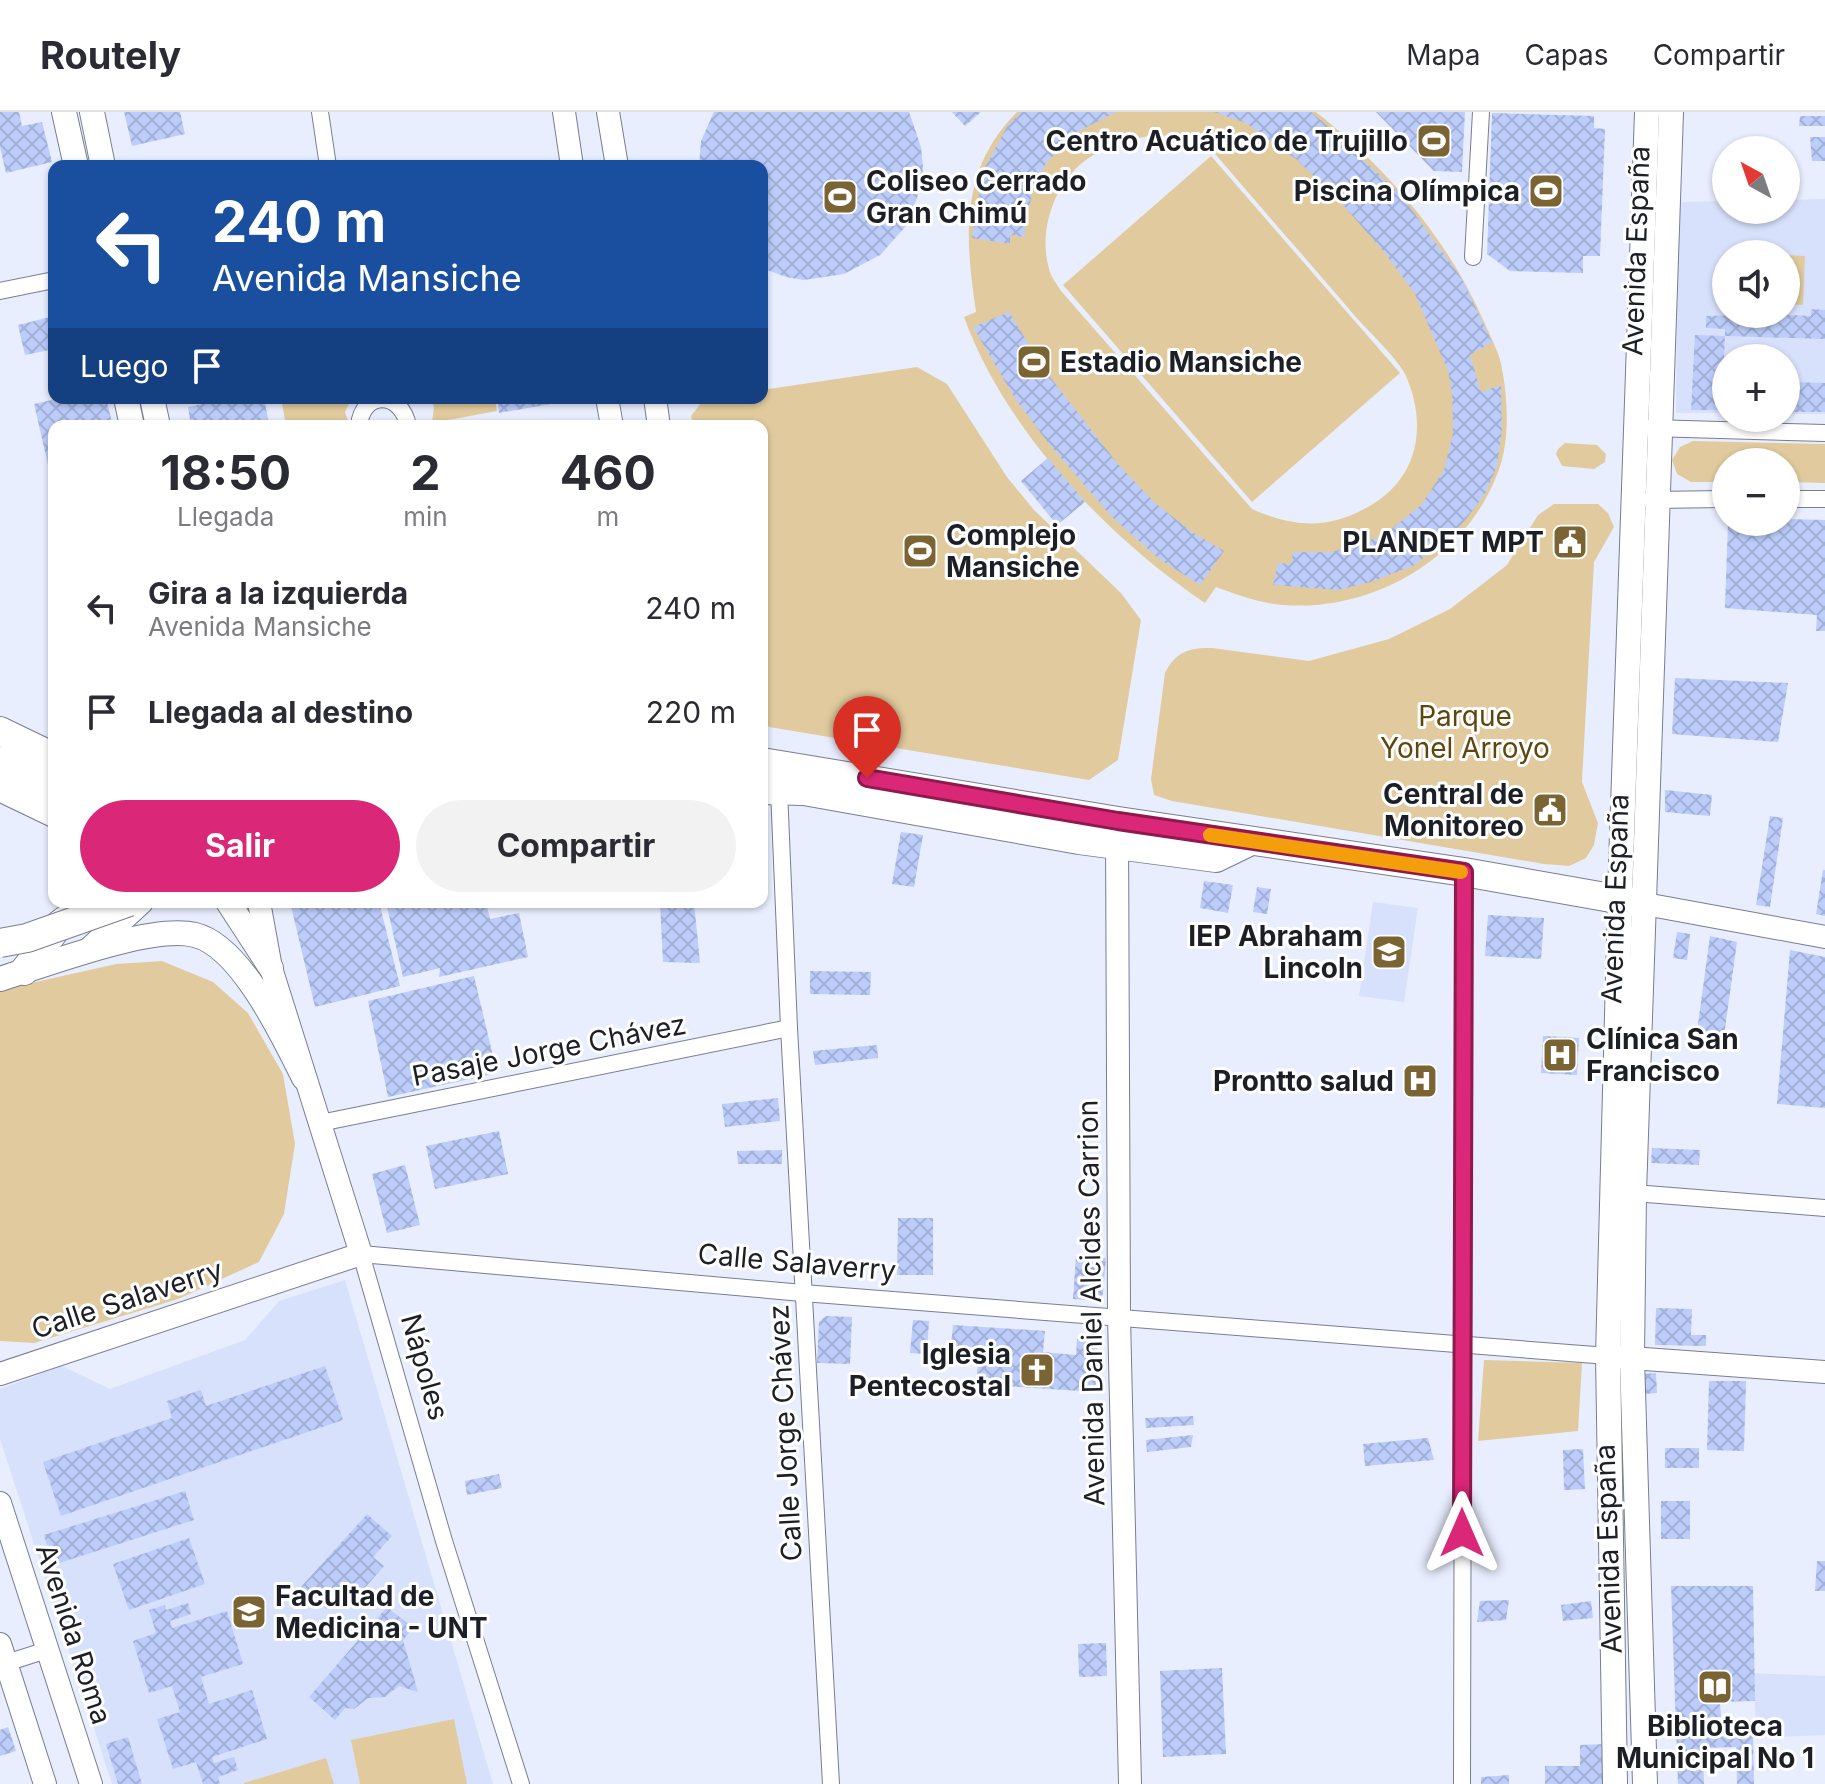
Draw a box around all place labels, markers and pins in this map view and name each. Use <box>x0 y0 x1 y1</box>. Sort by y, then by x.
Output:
sports icon: Centro Acuático de Trujillo <box>1415 122 1453 160</box>
place label: Centro Acuático de Trujillo <box>1045 124 1408 158</box>
place label: Coliseo Cerrado Gran Chimú <box>866 164 1086 230</box>
sports icon: Piscina Olímpica <box>1527 172 1565 210</box>
place label: Piscina Olímpica <box>1294 174 1520 208</box>
sports icon: Coliseo Cerrado Gran Chimú <box>821 178 859 216</box>
sports icon: Estadio Mansiche <box>1015 343 1053 381</box>
place label: Estadio Mansiche <box>1060 345 1302 379</box>
place label: Complejo Mansiche <box>946 518 1080 584</box>
public building icon: PLANDET MPT <box>1551 523 1589 561</box>
place label: PLANDET MPT <box>1342 525 1544 559</box>
sports icon: Complejo Mansiche <box>901 532 939 570</box>
pin <box>833 696 901 778</box>
place label: Central de Monitoreo <box>1383 777 1524 843</box>
public building icon: Central de Monitoreo <box>1531 791 1569 829</box>
place label: IEP Abraham Lincoln <box>1188 919 1363 985</box>
school or university icon: IEP Abraham Lincoln <box>1370 933 1408 971</box>
place label: Clínica San Francisco <box>1586 1022 1739 1088</box>
hospital icon: Clínica San Francisco <box>1541 1036 1579 1074</box>
hospital icon: Prontto salud <box>1401 1062 1439 1100</box>
place label: Prontto salud <box>1213 1064 1394 1098</box>
place label: Iglesia Pentecostal <box>849 1337 1011 1403</box>
church icon: Iglesia Pentecostal <box>1018 1351 1056 1389</box>
place label: Facultad de Medicina - UNT <box>275 1579 488 1645</box>
school or university icon: Facultad de Medicina - UNT <box>230 1593 268 1631</box>
library icon: Biblioteca Municipal No 1 <box>1696 1668 1734 1706</box>
place label: Biblioteca Municipal No 1 <box>1616 1709 1814 1775</box>

